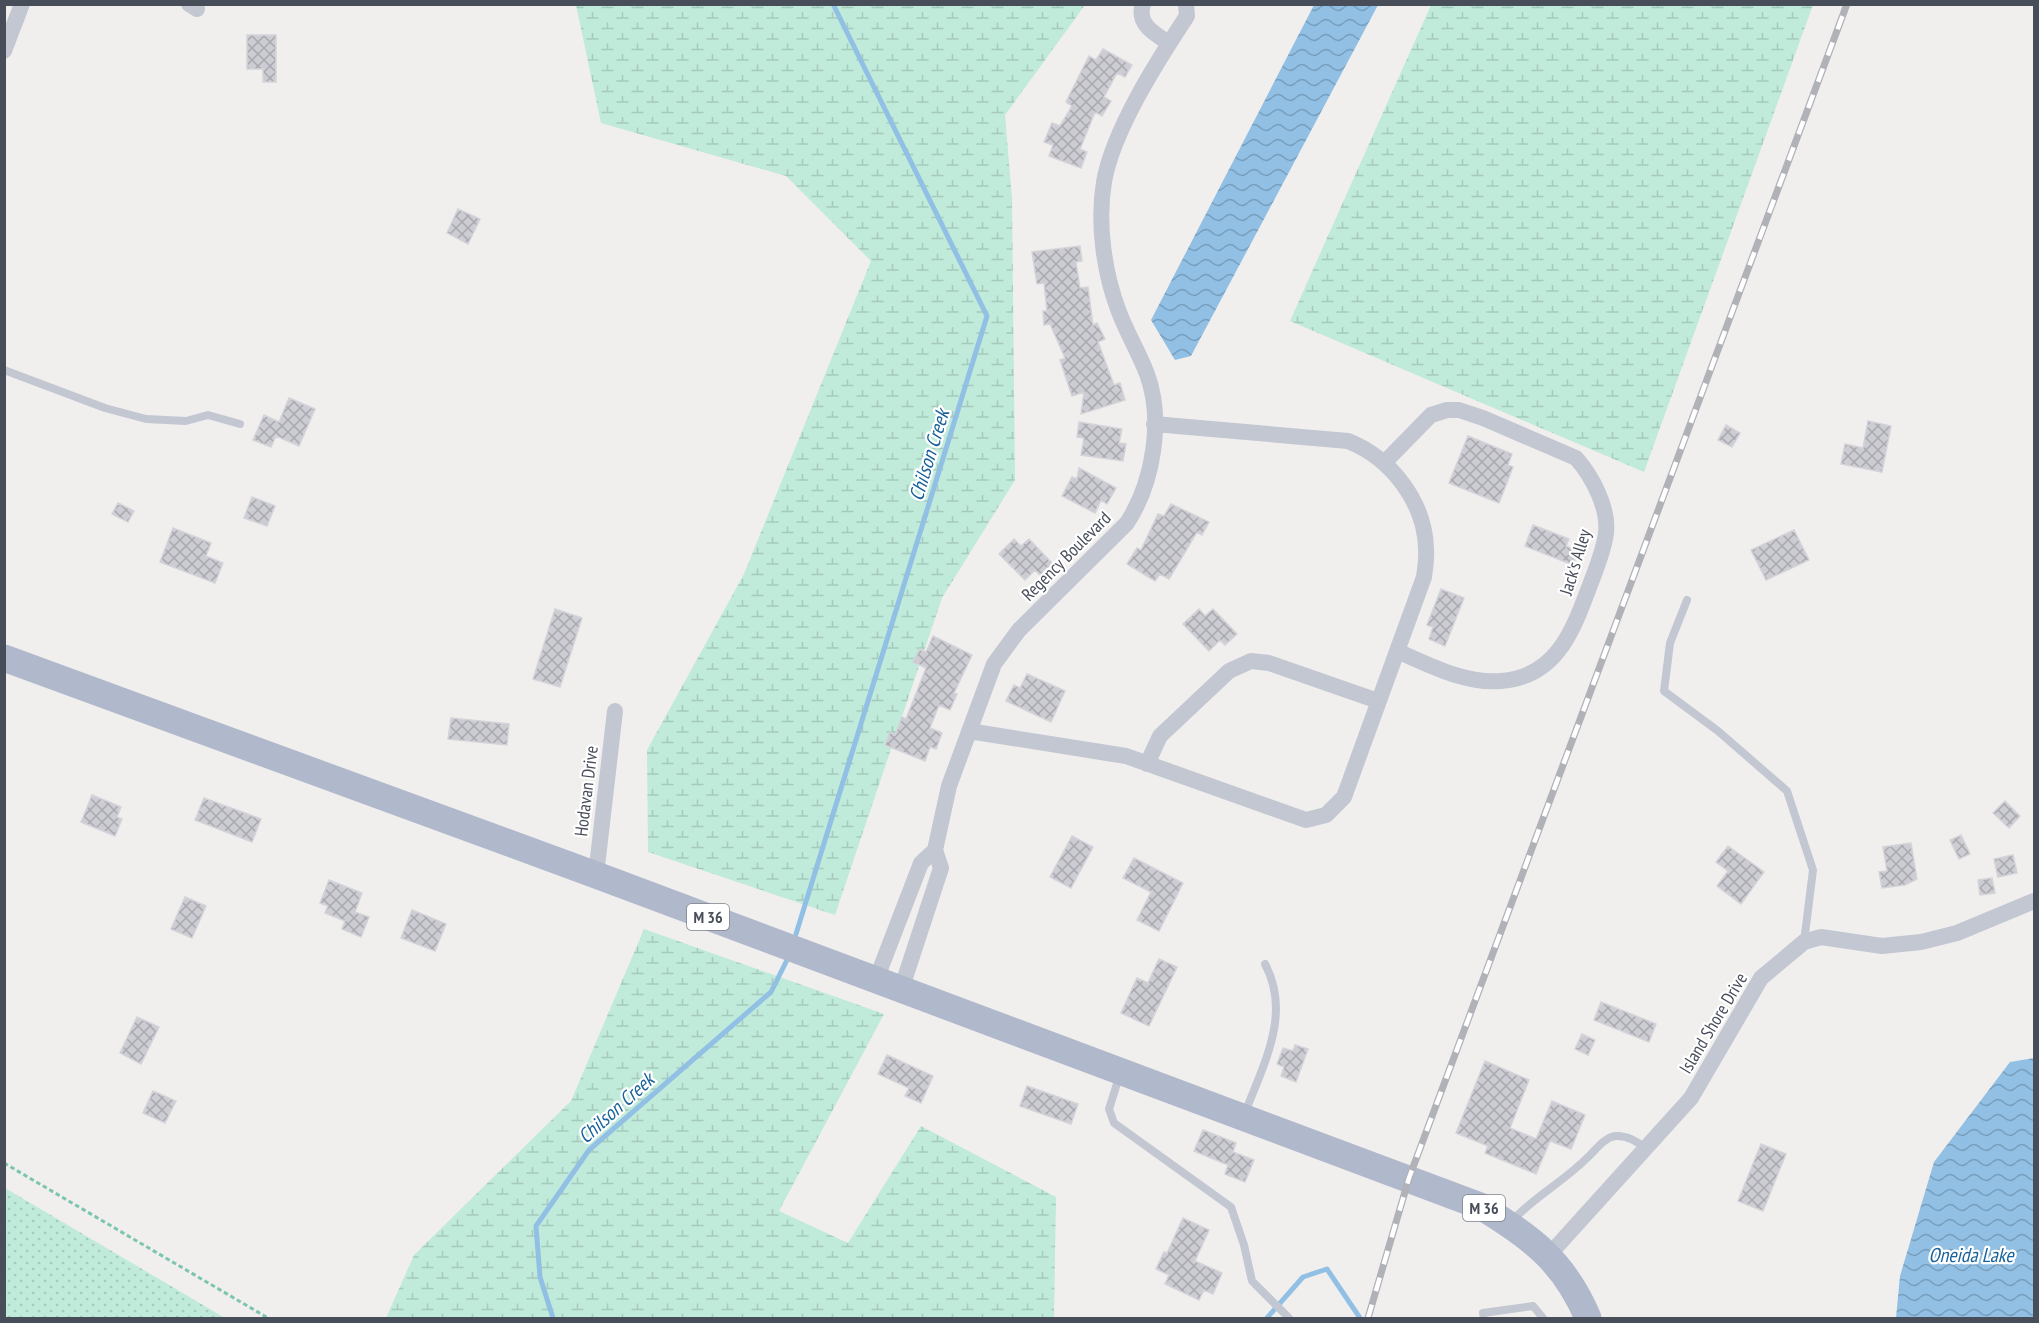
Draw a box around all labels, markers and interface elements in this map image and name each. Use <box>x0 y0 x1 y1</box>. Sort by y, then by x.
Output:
water label: Chilson Creek <box>903 404 956 504</box>
street label: Regency Boulevard <box>1017 507 1115 605</box>
street label: Jack's Alley <box>1554 526 1596 599</box>
street label: Hodavan Drive <box>569 744 603 838</box>
road number: M 36 <box>687 904 729 930</box>
street label: Island Shore Drive <box>1674 968 1752 1078</box>
water label: Chilson Creek <box>572 1065 661 1149</box>
road number: M 36 <box>1463 1195 1505 1221</box>
water label: Oneida Lake <box>1928 1242 2015 1268</box>

